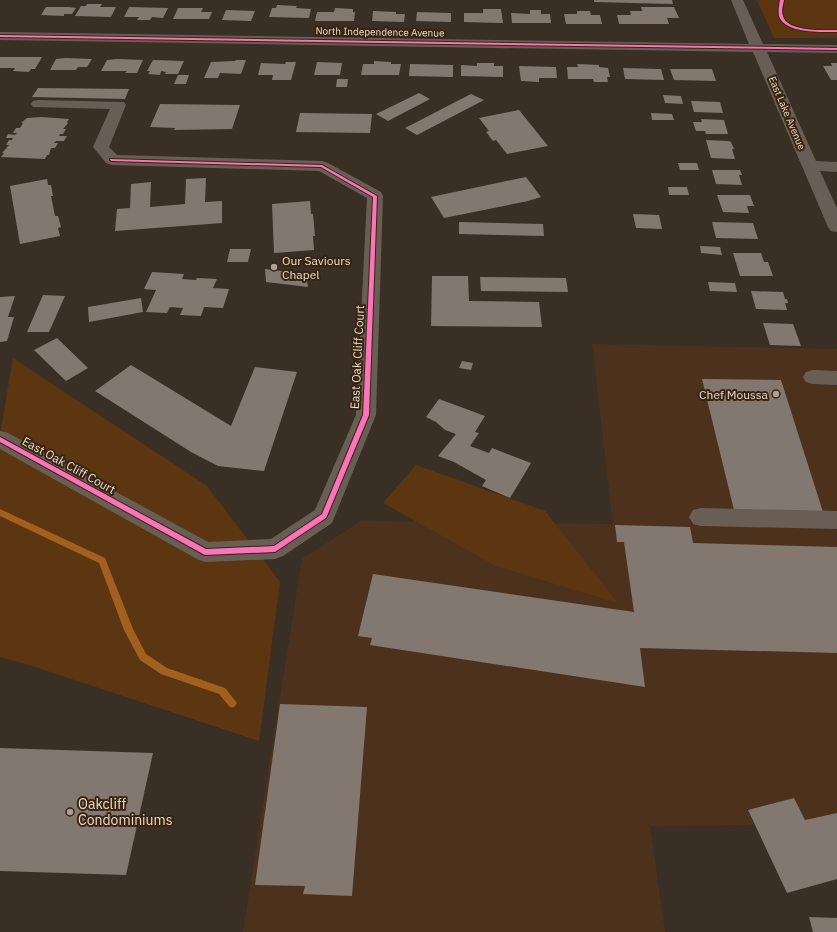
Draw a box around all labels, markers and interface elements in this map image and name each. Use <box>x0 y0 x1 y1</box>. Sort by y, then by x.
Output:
street label: North Independence Avenue <box>315 24 445 40</box>
street label: East Lake Avenue <box>766 74 809 152</box>
place label: Our Saviours Chapel <box>282 253 351 282</box>
marker: Our Saviours Chapel <box>269 262 279 272</box>
street label: East Oak Cliff Court <box>347 305 367 409</box>
place label: Chef Moussa <box>699 387 769 402</box>
marker: Chef Moussa <box>771 389 781 399</box>
street label: East Oak Cliff Court <box>20 433 118 497</box>
place label: Oakcliff Condominiums <box>78 795 173 829</box>
marker: Oakcliff Condominiums <box>65 807 75 817</box>

